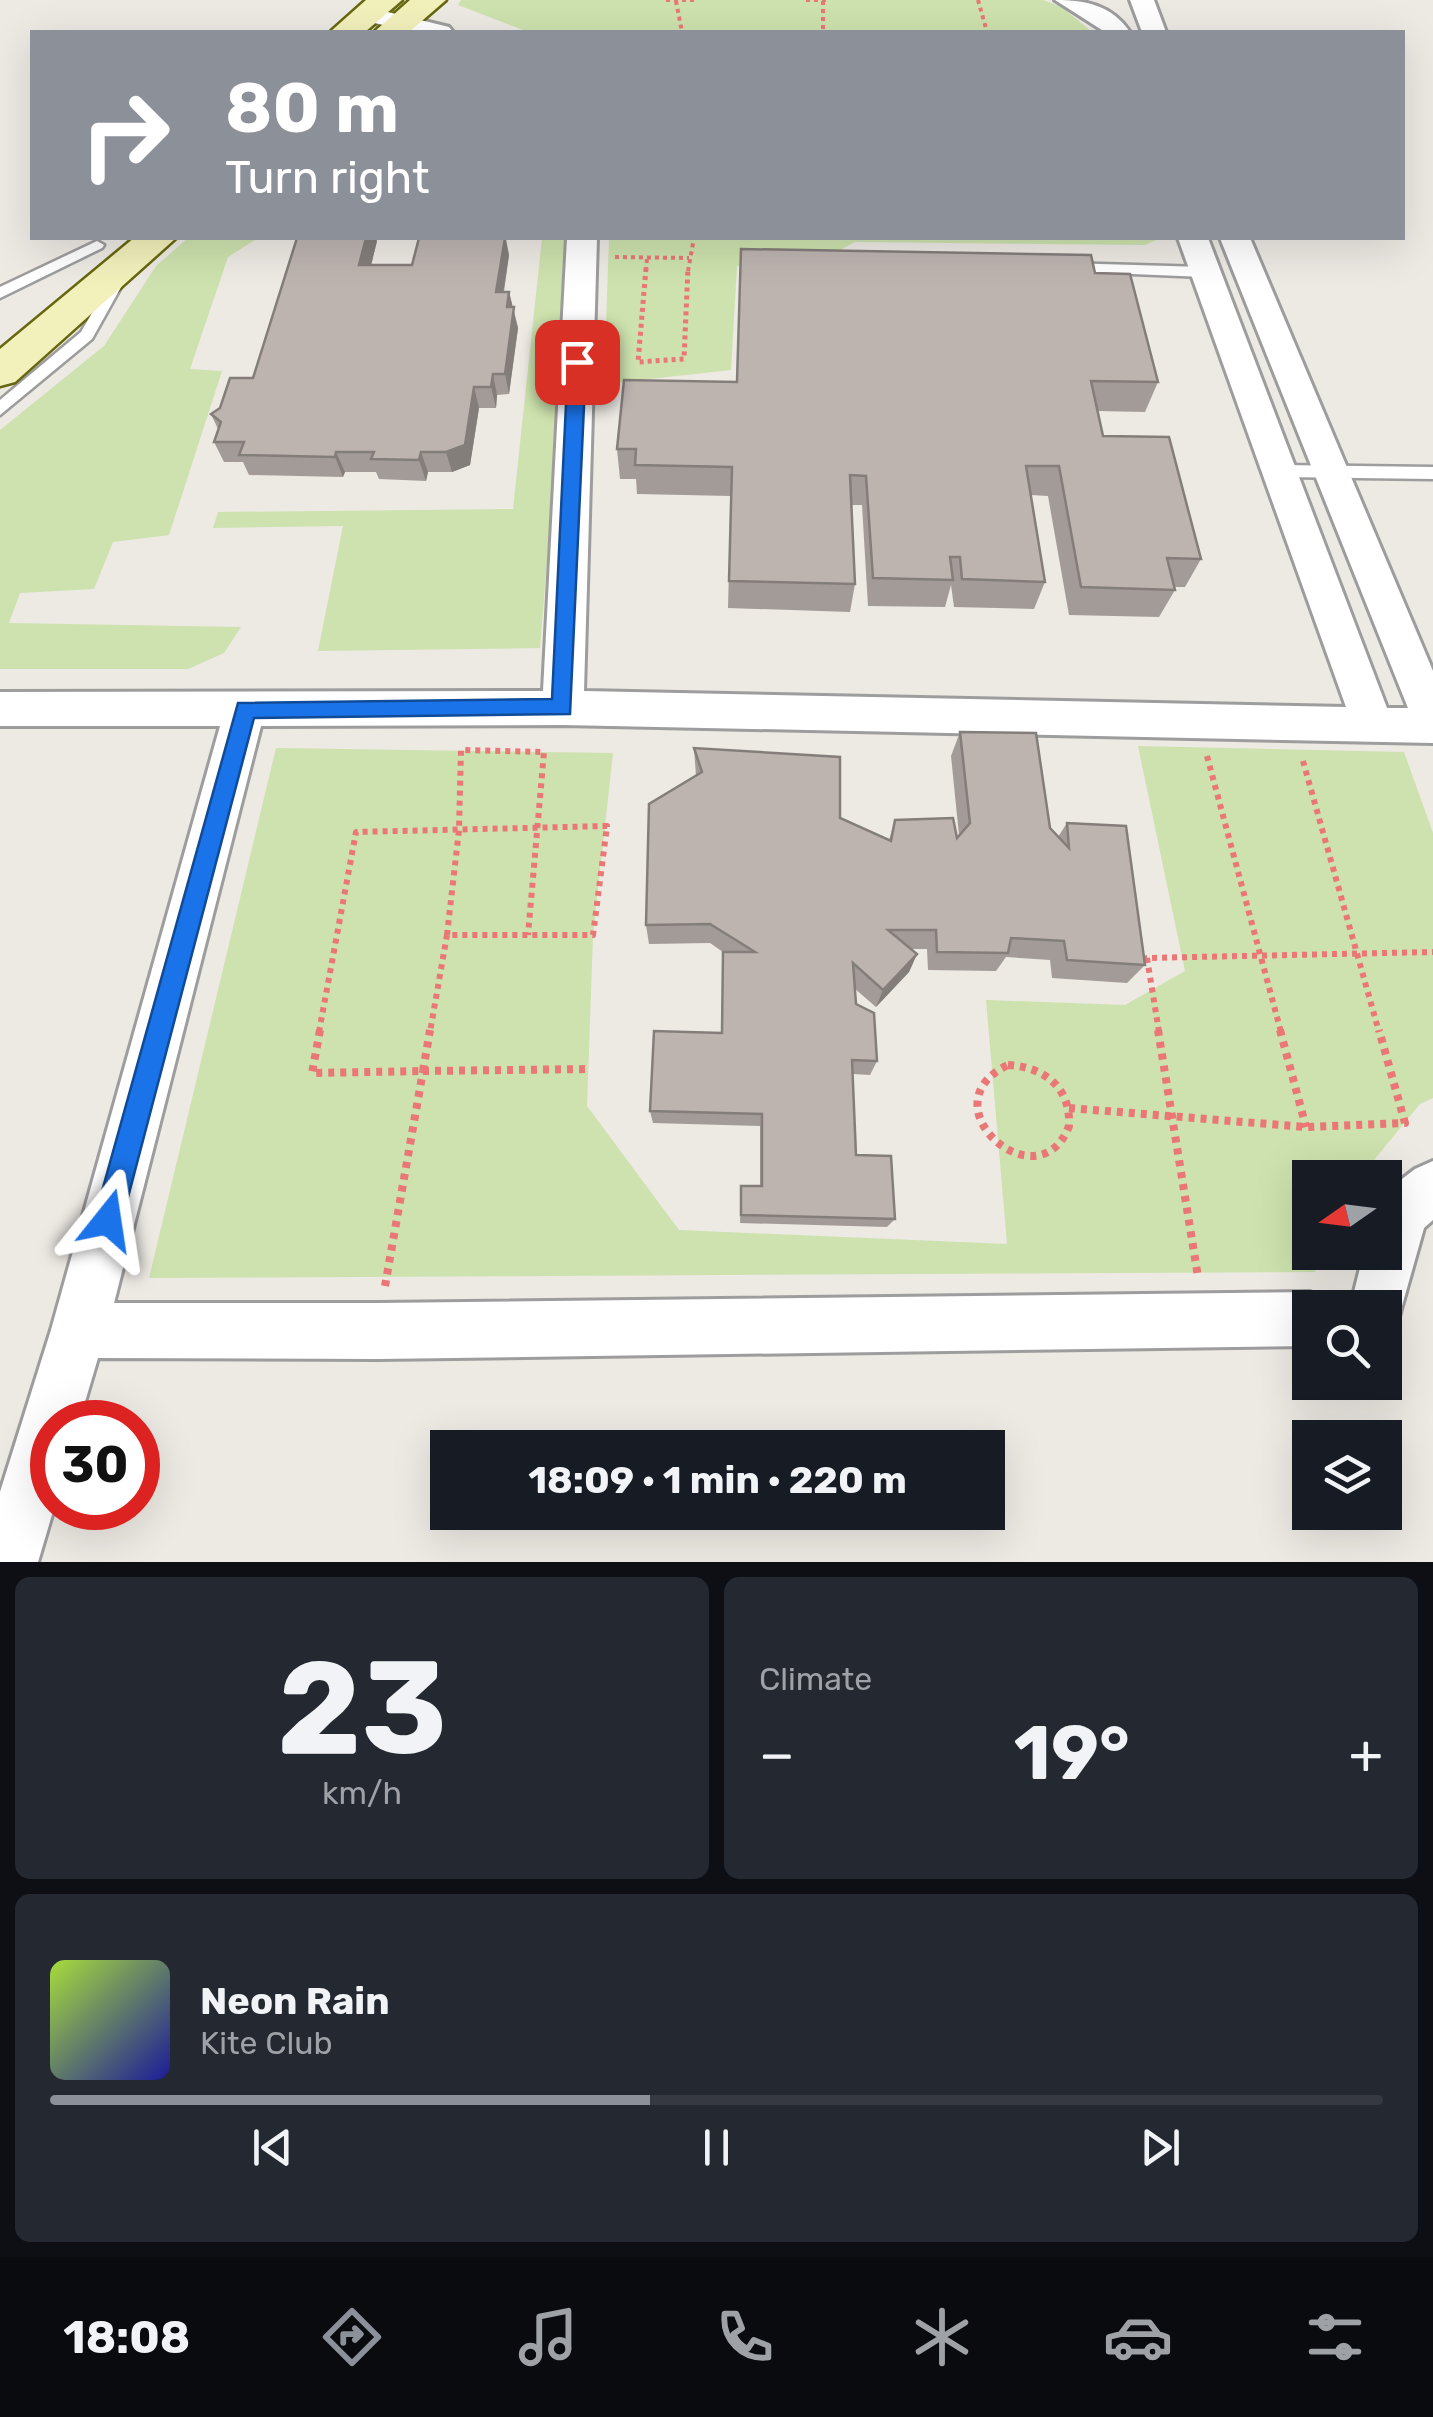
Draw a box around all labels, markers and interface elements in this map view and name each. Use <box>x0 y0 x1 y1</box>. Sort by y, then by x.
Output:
text: 80 m <box>225 67 399 150</box>
icon: right <box>60 70 190 200</box>
text: Turn right <box>225 151 429 204</box>
pin <box>535 320 620 405</box>
icon: arrive <box>550 335 605 390</box>
north arrow <box>1292 1160 1402 1270</box>
map controls <box>1292 1160 1402 1530</box>
position arrow <box>56 1168 160 1272</box>
button: search <box>1292 1290 1402 1400</box>
speed limit sign: 30 <box>30 1400 160 1530</box>
button: layers <box>1292 1420 1402 1530</box>
text: 18:09 · 1 min · 220 m <box>528 1457 907 1503</box>
text: 23 <box>277 1631 447 1786</box>
text: Climate <box>759 1660 872 1698</box>
text: 19° <box>1014 1709 1130 1798</box>
text: − <box>759 1722 795 1787</box>
text: + <box>1349 1722 1383 1787</box>
text: km/h <box>322 1774 402 1812</box>
text: Neon Rain <box>200 1978 390 2024</box>
text: Kite Club <box>200 2024 333 2062</box>
icon: previous <box>245 2120 300 2175</box>
icon: pause <box>689 2120 744 2175</box>
icon: next <box>1133 2120 1188 2175</box>
icon: directions <box>317 2302 387 2372</box>
icon: music <box>513 2302 583 2372</box>
icon: phone <box>710 2302 780 2372</box>
icon: climate <box>907 2302 977 2372</box>
icon: car <box>1103 2302 1173 2372</box>
icon: filters <box>1300 2302 1370 2372</box>
text: 18:08 <box>63 2311 190 2364</box>

